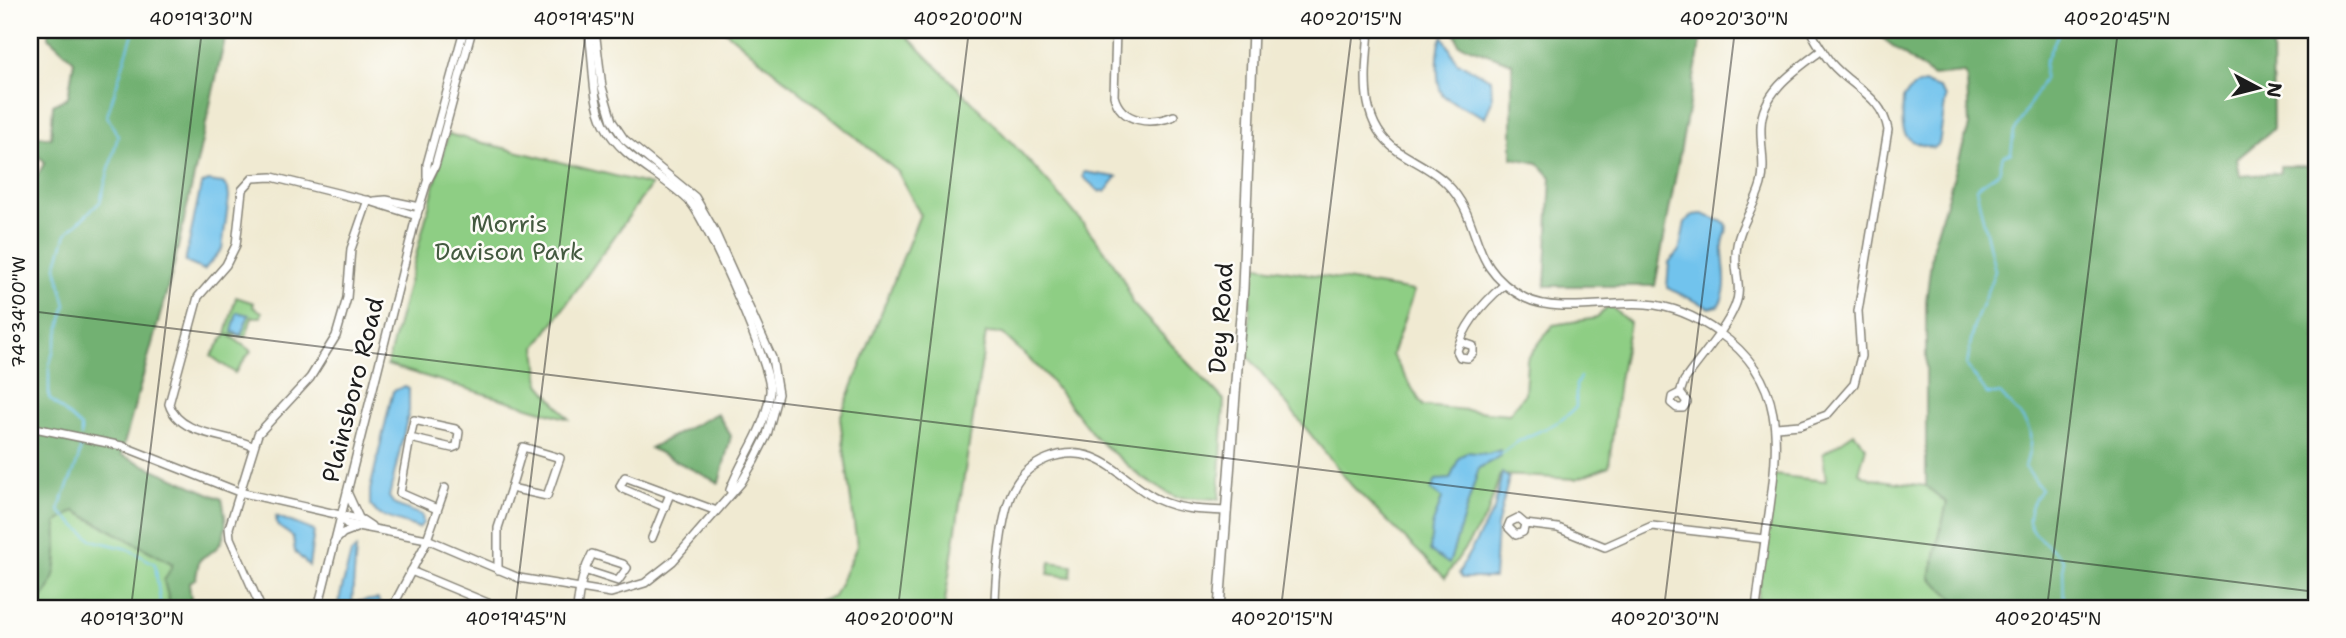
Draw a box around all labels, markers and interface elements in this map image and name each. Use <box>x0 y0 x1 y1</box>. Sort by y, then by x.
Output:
text: 40°19'30"N <box>149 7 253 31</box>
text: 40°19'45"N <box>533 7 635 31</box>
text: 40°20'00"N <box>913 7 1023 31</box>
text: 40°20'15"N <box>1300 7 1402 31</box>
text: 40°20'30"N <box>1679 7 1789 31</box>
text: 40°20'45"N <box>2064 7 2170 31</box>
north arrow <box>2224 52 2294 122</box>
text: N <box>2261 81 2288 99</box>
park label: Morris Davison Park <box>435 208 583 268</box>
text: 74°34'00"W <box>7 256 31 368</box>
street label: Dey Road <box>1201 261 1241 375</box>
street label: Plainsboro Road <box>315 294 391 486</box>
text: 40°19'30"N <box>80 607 184 631</box>
text: 40°19'45"N <box>465 607 567 631</box>
text: 40°20'00"N <box>844 607 954 631</box>
text: 40°20'15"N <box>1231 607 1333 631</box>
text: 40°20'30"N <box>1610 607 1720 631</box>
text: 40°20'45"N <box>1995 607 2101 631</box>

